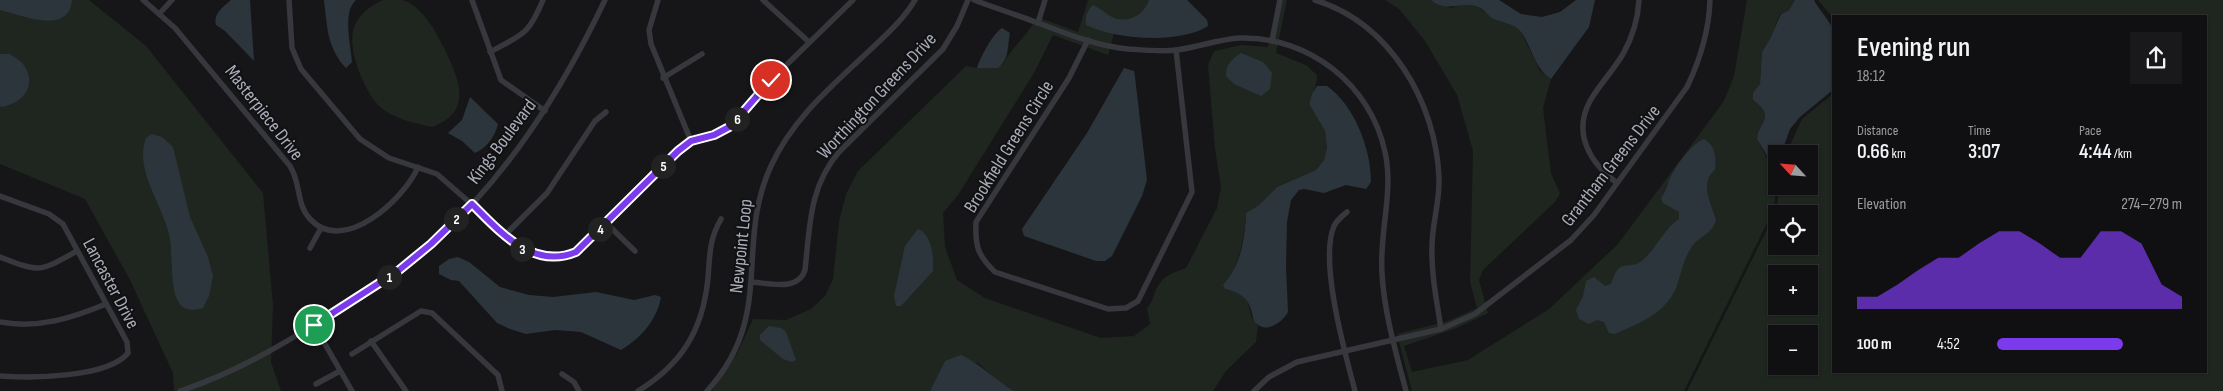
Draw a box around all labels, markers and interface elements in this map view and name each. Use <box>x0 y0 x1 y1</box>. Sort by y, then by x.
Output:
street label: Worthington Greens Drive <box>813 28 942 164</box>
text: Evening run <box>1857 31 1970 64</box>
button: share <box>2130 32 2182 84</box>
pin <box>750 59 792 101</box>
street label: Masterpiece Drive <box>219 61 308 165</box>
icon: check <box>757 66 785 94</box>
text: 18:12 <box>1857 67 1885 86</box>
street label: Brookfield Greens Circle <box>959 76 1059 217</box>
street label: Kings Boulevard <box>463 95 542 189</box>
street label: Grantham Greens Drive <box>1557 101 1666 231</box>
pin: 6 <box>724 106 750 132</box>
text: 6 <box>734 111 741 128</box>
text: Distance <box>1857 122 1898 139</box>
text: Time <box>1968 122 1991 139</box>
text: Pace <box>2079 122 2101 139</box>
text: 0.66 <box>1857 139 1889 164</box>
text: 3:07 <box>1968 139 2000 164</box>
text: 4:44 <box>2079 139 2112 164</box>
north arrow <box>1768 145 1818 195</box>
map controls <box>1768 145 1818 375</box>
text: km <box>1889 145 1906 162</box>
text: /km <box>2112 145 2132 162</box>
pin: 5 <box>650 154 676 178</box>
text: 5 <box>660 158 667 175</box>
text: Elevation <box>1857 195 1906 214</box>
text: 274–279 m <box>2121 195 2182 214</box>
street label: Newpoint Loop <box>725 198 758 294</box>
button: locate <box>1768 205 1818 255</box>
pin: 2 <box>444 206 468 232</box>
text: 2 <box>453 211 460 228</box>
pin: 4 <box>588 216 612 242</box>
text: 4 <box>597 221 604 238</box>
street label: Lancaster Drive <box>77 235 144 333</box>
pin: 3 <box>510 236 534 262</box>
text: 3 <box>519 241 526 258</box>
pin: 1 <box>376 264 402 290</box>
button: + <box>1768 265 1818 315</box>
text: 1 <box>387 269 392 286</box>
pin <box>293 304 335 346</box>
icon: arrive <box>300 311 328 339</box>
button: − <box>1768 325 1818 375</box>
text: 100 m <box>1857 335 1892 354</box>
text: 4:52 <box>1937 335 1960 354</box>

